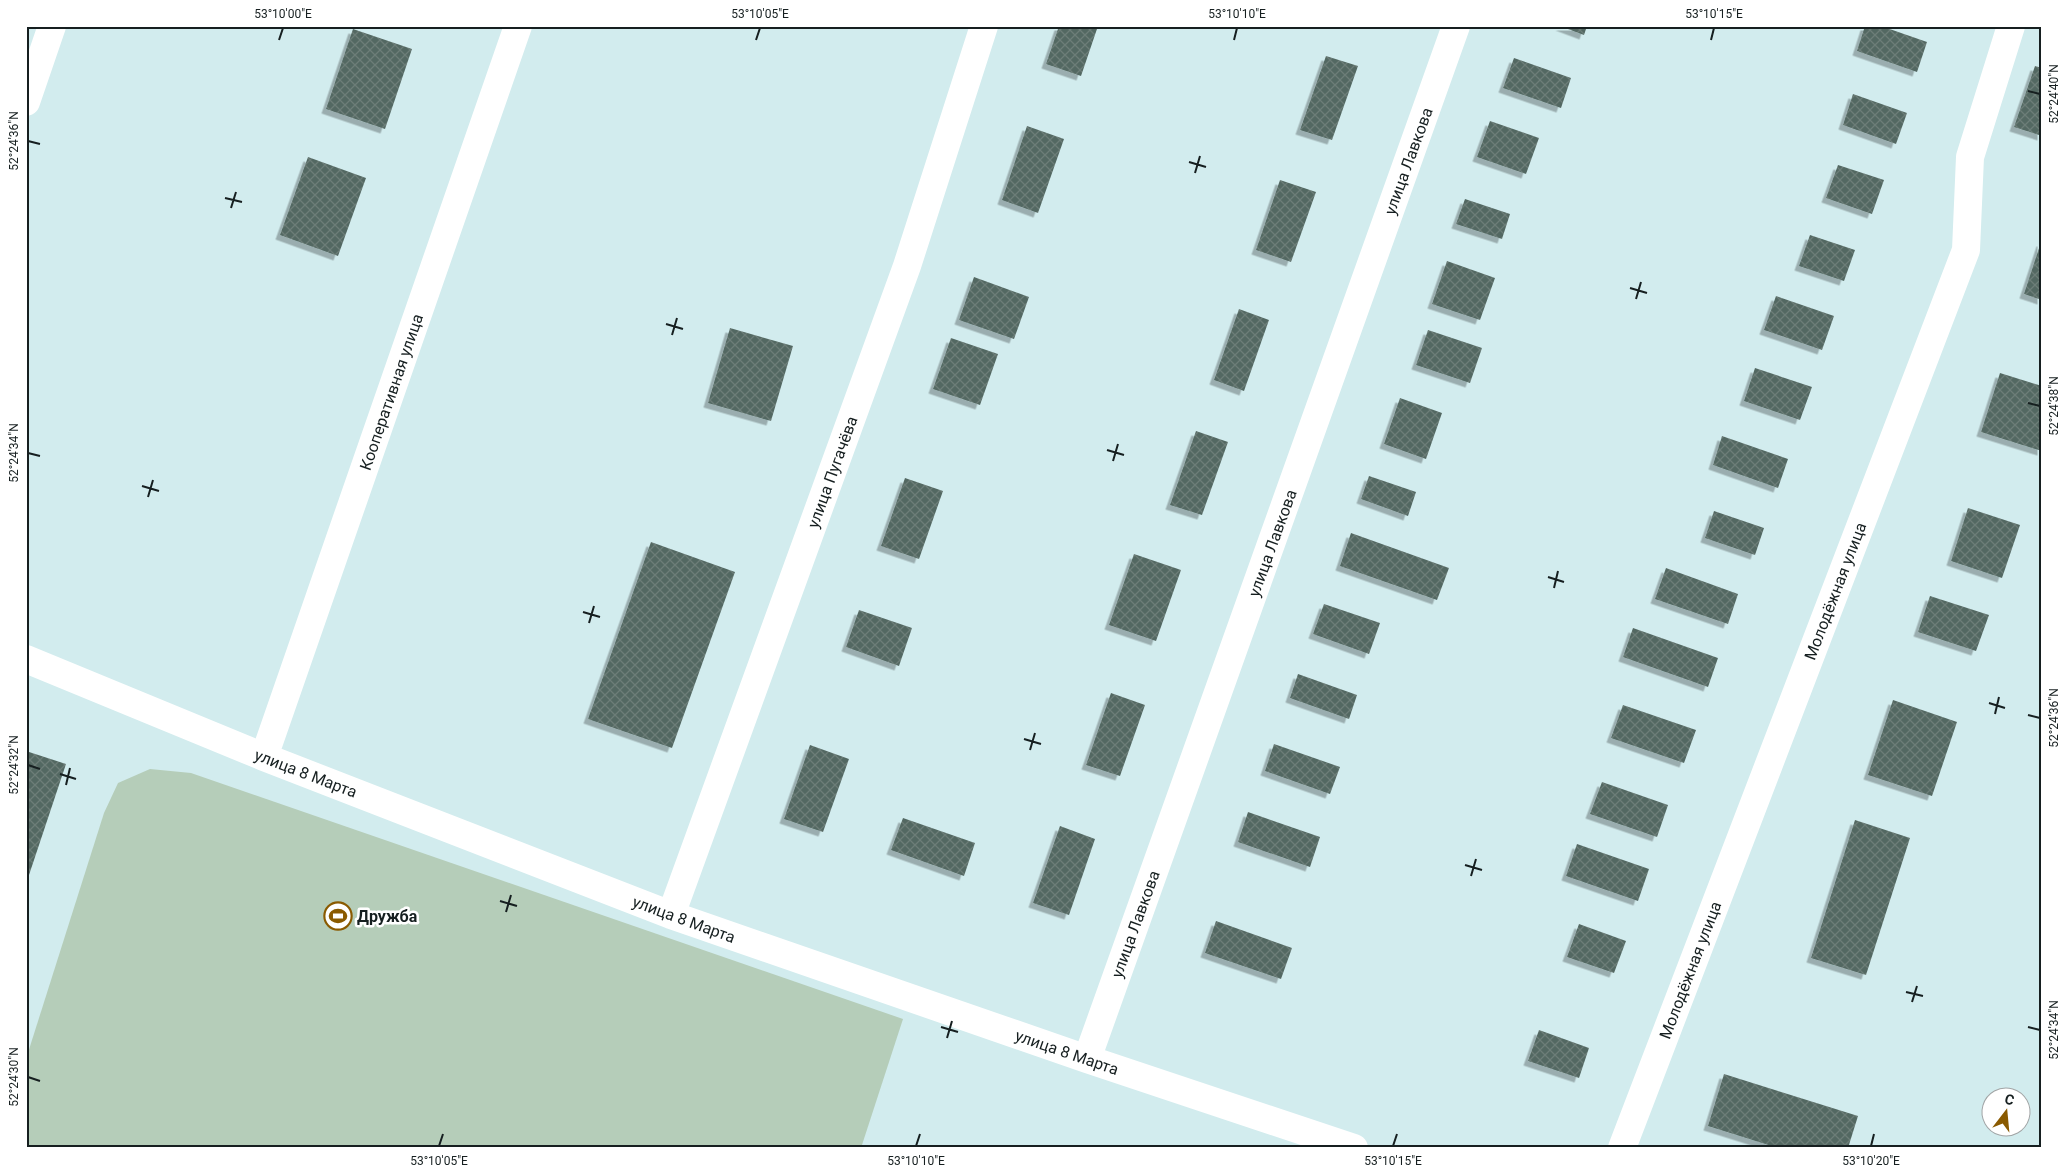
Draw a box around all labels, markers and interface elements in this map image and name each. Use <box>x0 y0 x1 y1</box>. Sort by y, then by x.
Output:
text: 53°10'00"E <box>254 7 312 21</box>
text: 53°10'05"E <box>731 7 789 21</box>
text: 53°10'10"E <box>1208 7 1266 21</box>
text: 53°10'15"E <box>1685 7 1743 21</box>
text: 52°24'40"N <box>2047 64 2061 124</box>
street label: улица Лавкова <box>1380 105 1437 217</box>
text: 52°24'36"N <box>7 111 21 171</box>
street label: Кооперативная улица <box>356 311 427 473</box>
text: 52°24'38"N <box>2047 376 2061 436</box>
street label: улица Пугачёва <box>803 414 861 531</box>
text: 52°24'34"N <box>7 423 21 483</box>
street label: улица Лавкова <box>1244 487 1301 599</box>
street label: Молодёжная улица <box>1800 520 1870 663</box>
text: 52°24'36"N <box>2047 688 2061 748</box>
text: 52°24'32"N <box>7 735 21 795</box>
street label: улица 8 Марта <box>252 745 360 802</box>
street label: улица Лавкова <box>1107 868 1164 980</box>
street label: улица 8 Марта <box>630 892 738 947</box>
street label: Молодёжная улица <box>1655 899 1725 1042</box>
sports icon: Дружба <box>323 901 353 931</box>
place label: Дружба <box>357 907 418 926</box>
text: 52°24'34"N <box>2047 1000 2061 1060</box>
street label: улица 8 Марта <box>1013 1026 1121 1079</box>
text: 52°24'30"N <box>7 1047 21 1107</box>
north arrow <box>1980 1086 2030 1136</box>
text: С <box>2003 1091 2016 1108</box>
text: 53°10'05"E <box>410 1154 468 1168</box>
text: 53°10'10"E <box>887 1154 945 1168</box>
text: 53°10'15"E <box>1364 1154 1422 1168</box>
text: 53°10'20"E <box>1842 1154 1900 1168</box>

